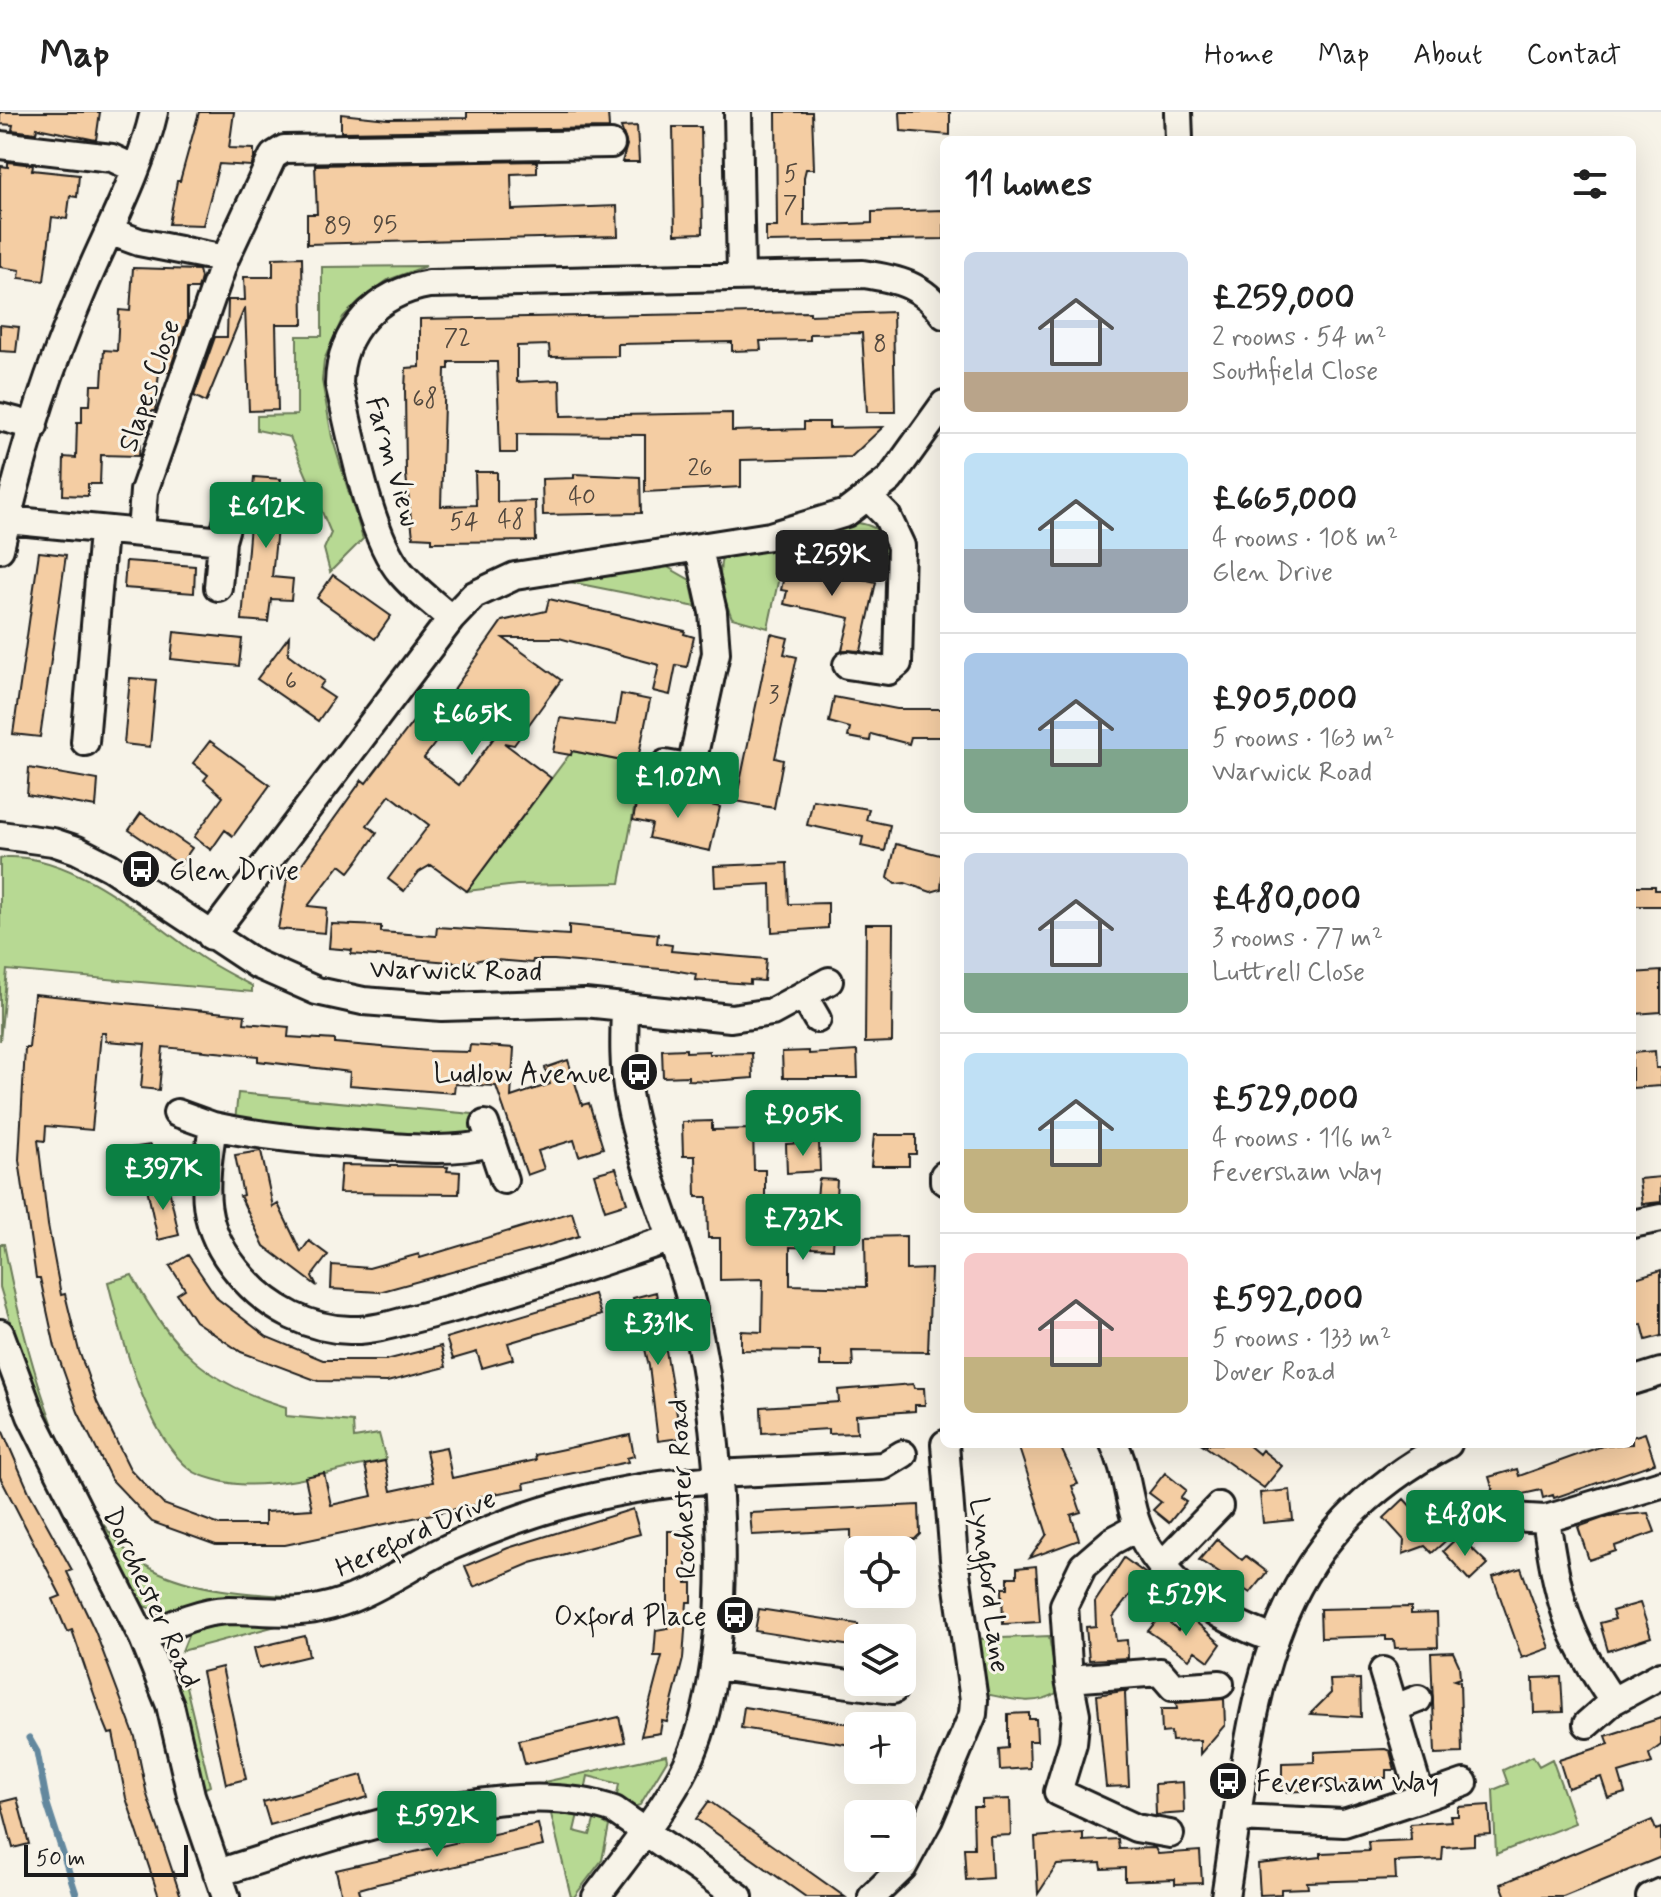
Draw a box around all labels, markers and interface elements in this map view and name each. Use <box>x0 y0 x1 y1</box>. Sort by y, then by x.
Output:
text: Map <box>40 31 110 80</box>
text: Home <box>1204 37 1274 74</box>
text: Map <box>1318 37 1369 74</box>
text: About <box>1413 37 1482 74</box>
text: Contact <box>1526 37 1621 74</box>
house number: 5 <box>784 159 798 190</box>
text: 11 homes <box>964 162 1092 207</box>
icon: filters <box>1568 162 1612 206</box>
house number: 7 <box>783 190 797 221</box>
house number: 95 <box>373 210 397 241</box>
house number: 89 <box>324 211 352 242</box>
text: £259,000 <box>1212 276 1355 321</box>
icon: home <box>1028 284 1124 380</box>
street label: Slapes Close <box>110 315 190 457</box>
text: 2 rooms · 54 m² <box>1212 321 1387 355</box>
house number: 72 <box>443 323 471 354</box>
house number: 8 <box>873 329 887 360</box>
text: Southfield Close <box>1212 355 1378 389</box>
house number: 68 <box>412 384 438 415</box>
street label: Farm View <box>355 393 428 531</box>
house number: 26 <box>687 453 713 484</box>
text: £665,000 <box>1212 477 1357 522</box>
pin: £612K <box>210 482 322 550</box>
house number: 40 <box>568 482 596 513</box>
icon: home <box>1028 485 1124 581</box>
text: £612K <box>228 491 304 525</box>
house number: 48 <box>497 505 525 536</box>
house number: 54 <box>450 507 478 538</box>
text: 4 rooms · 108 m² <box>1212 522 1398 556</box>
pin: £259K <box>776 530 888 598</box>
text: £259K <box>794 539 870 573</box>
text: Glen Drive <box>1212 556 1333 590</box>
house number: 6 <box>285 666 297 697</box>
text: £905,000 <box>1212 677 1357 722</box>
house number: 3 <box>769 680 780 711</box>
icon: home <box>1028 685 1124 781</box>
pin: £665K <box>416 689 528 757</box>
text: £665K <box>433 698 511 732</box>
text: 5 rooms · 163 m² <box>1212 722 1395 756</box>
pin: £1.02M <box>613 752 743 820</box>
text: Warwick Road <box>1212 756 1372 790</box>
text: £1.02M <box>635 761 721 795</box>
bus stop icon: Glen Drive <box>120 848 162 890</box>
place label: Glen Drive <box>169 853 299 890</box>
text: £480,000 <box>1212 877 1361 922</box>
icon: home <box>1028 885 1124 981</box>
text: 3 rooms · 77 m² <box>1212 922 1383 956</box>
street label: Warwick Road <box>369 951 543 992</box>
text: Luttrell Close <box>1212 956 1365 990</box>
bus stop icon: Ludlow Avenue <box>618 1051 660 1093</box>
place label: Ludlow Avenue <box>433 1056 611 1093</box>
text: £529,000 <box>1212 1077 1358 1122</box>
icon: home <box>1028 1085 1124 1181</box>
pin: £905K <box>747 1090 859 1158</box>
text: £905K <box>764 1099 842 1133</box>
text: 4 rooms · 116 m² <box>1212 1122 1393 1156</box>
pin: £397K <box>107 1144 219 1212</box>
text: £397K <box>124 1153 202 1187</box>
text: Feversham Way <box>1212 1156 1382 1190</box>
pin: £732K <box>747 1194 859 1262</box>
text: £732K <box>764 1203 842 1237</box>
text: £592,000 <box>1212 1277 1363 1322</box>
icon: home <box>1028 1285 1124 1381</box>
pin: £331K <box>602 1299 714 1367</box>
text: £331K <box>623 1308 693 1342</box>
text: 5 rooms · 133 m² <box>1212 1322 1391 1356</box>
text: Dover Road <box>1212 1356 1335 1390</box>
street label: Rochester Road <box>660 1398 707 1580</box>
street label: Hereford Drive <box>330 1481 503 1589</box>
pin: £480K <box>1409 1490 1521 1558</box>
street label: Lyngford Lane <box>957 1496 1018 1675</box>
text: £480K <box>1424 1499 1506 1533</box>
street label: Dorchester Road <box>93 1502 209 1694</box>
map controls <box>844 1536 916 1872</box>
button: locate <box>844 1536 916 1608</box>
pin: £529K <box>1130 1570 1242 1638</box>
text: £529K <box>1146 1579 1226 1613</box>
bus stop icon: Oxford Place <box>714 1594 756 1636</box>
place label: Oxford Place <box>554 1599 707 1638</box>
button: layers <box>844 1624 916 1696</box>
button: + <box>844 1712 916 1784</box>
bus stop icon: Feversham Way <box>1207 1760 1249 1802</box>
place label: Feversham Way <box>1256 1765 1439 1802</box>
pin: £592K <box>381 1791 493 1859</box>
text: £592K <box>395 1800 479 1834</box>
button: − <box>844 1800 916 1872</box>
scale bar <box>24 1841 188 1877</box>
text: 50 m <box>36 1845 85 1873</box>

